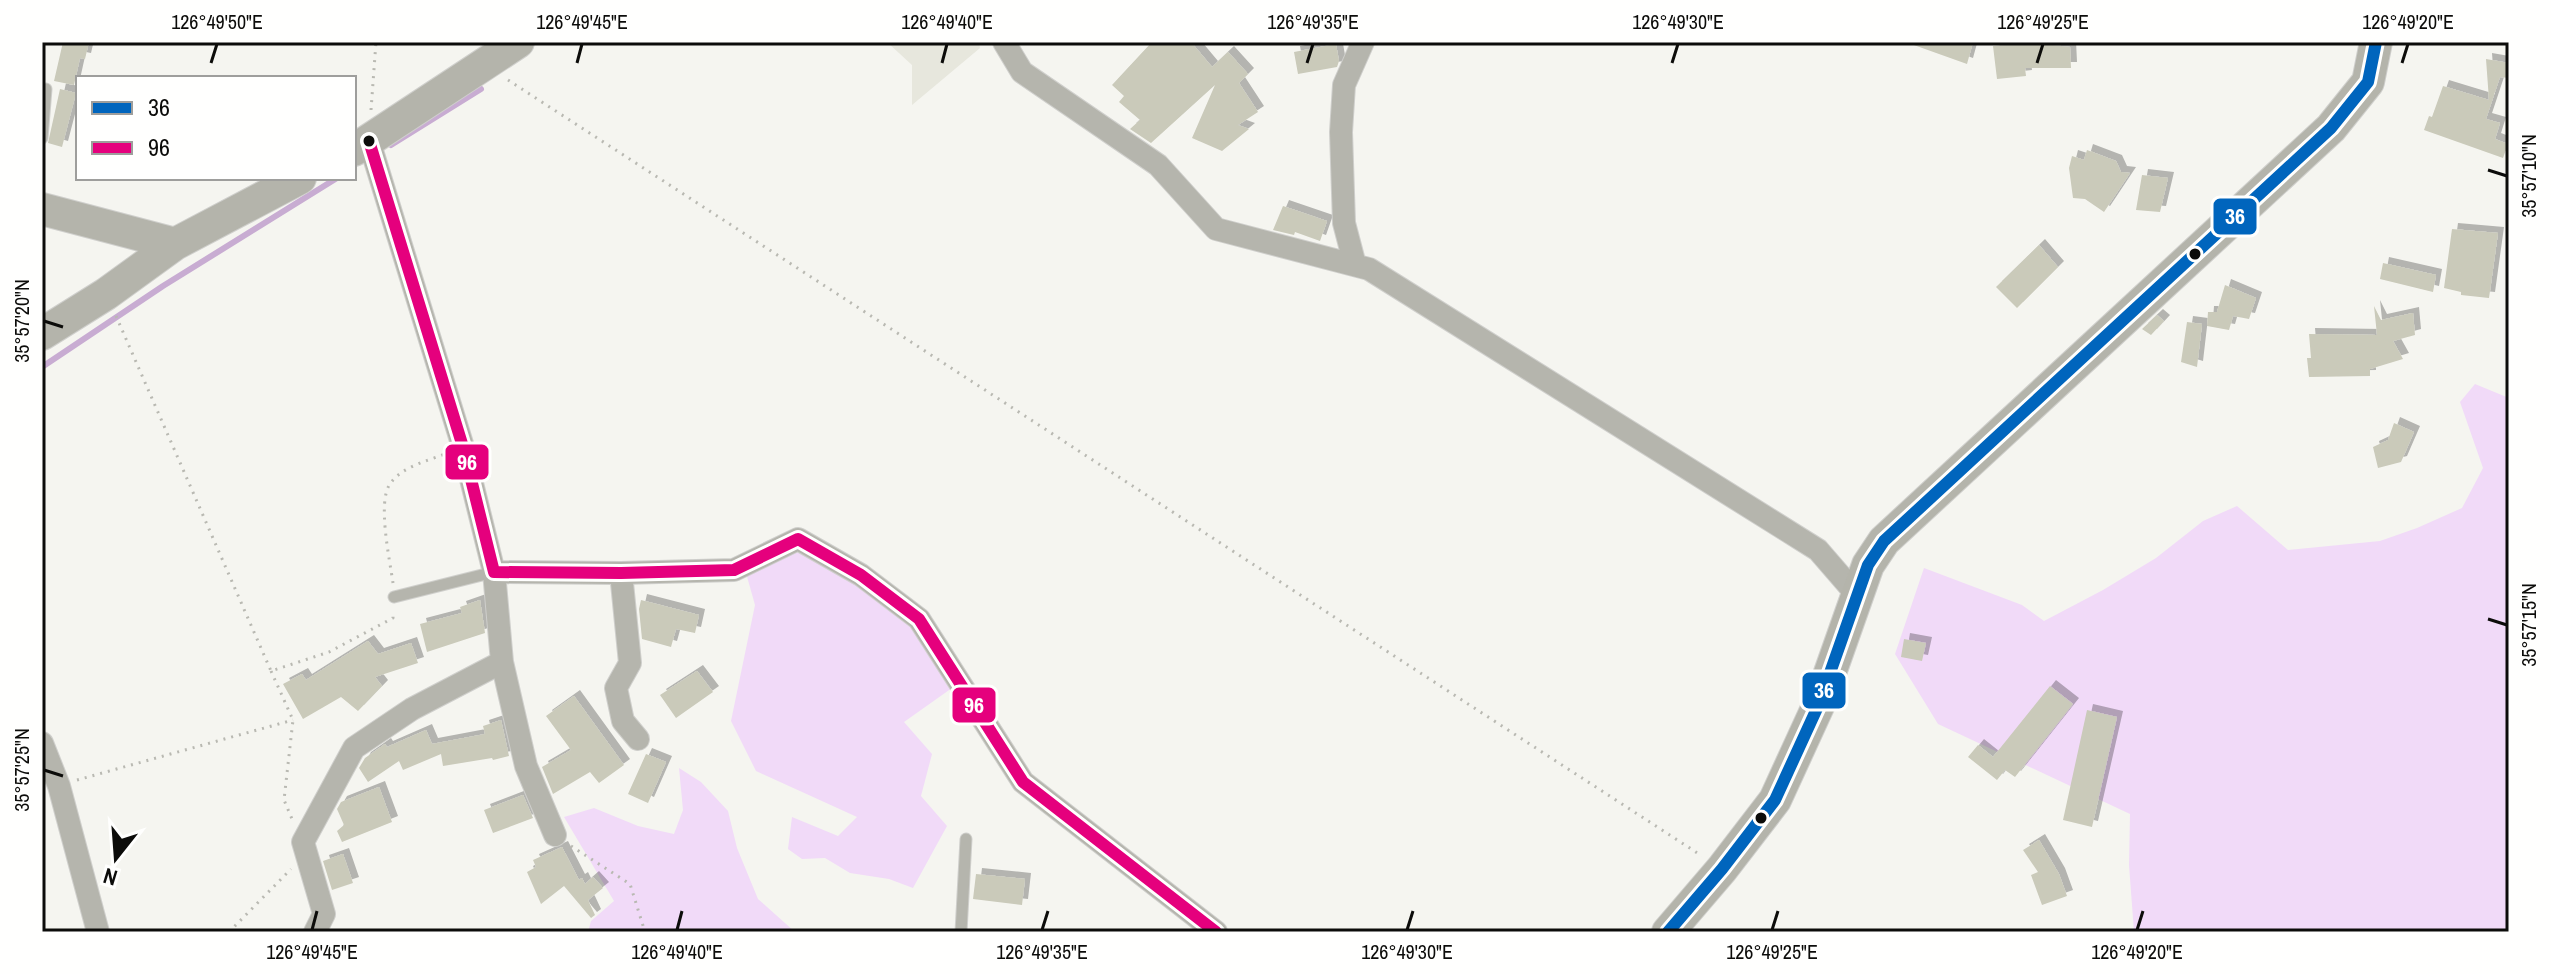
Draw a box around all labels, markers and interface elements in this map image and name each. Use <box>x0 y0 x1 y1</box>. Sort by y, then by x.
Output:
text: 126°49'50"E <box>171 8 263 35</box>
text: 126°49'45"E <box>536 8 628 35</box>
text: 126°49'40"E <box>901 8 993 35</box>
text: 126°49'35"E <box>1267 8 1359 35</box>
text: 126°49'30"E <box>1632 8 1724 35</box>
text: 126°49'25"E <box>1997 8 2089 35</box>
text: 126°49'20"E <box>2362 8 2454 35</box>
legend <box>76 76 356 180</box>
text: 36 <box>148 91 170 123</box>
text: 96 <box>148 131 170 163</box>
unlabelled marker <box>361 133 377 149</box>
text: 35°57'10"N <box>2515 134 2542 218</box>
line badge: 36 <box>2212 197 2258 236</box>
text: 36 <box>2225 201 2245 231</box>
unlabelled marker <box>2187 246 2203 262</box>
text: 35°57'20"N <box>8 279 35 363</box>
line badge: 96 <box>444 443 490 481</box>
text: 96 <box>457 447 477 477</box>
text: 35°57'15"N <box>2515 583 2542 667</box>
line badge: 36 <box>1801 671 1847 710</box>
text: 36 <box>1814 675 1834 705</box>
line badge: 96 <box>951 686 997 724</box>
text: 96 <box>964 690 984 720</box>
text: 35°57'25"N <box>8 728 35 812</box>
unlabelled marker <box>1753 810 1769 826</box>
north arrow <box>76 818 156 898</box>
text: N <box>100 861 121 893</box>
text: 126°49'45"E <box>266 938 358 965</box>
text: 126°49'40"E <box>631 938 723 965</box>
text: 126°49'35"E <box>996 938 1088 965</box>
text: 126°49'30"E <box>1361 938 1453 965</box>
text: 126°49'25"E <box>1726 938 1818 965</box>
text: 126°49'20"E <box>2091 938 2183 965</box>

